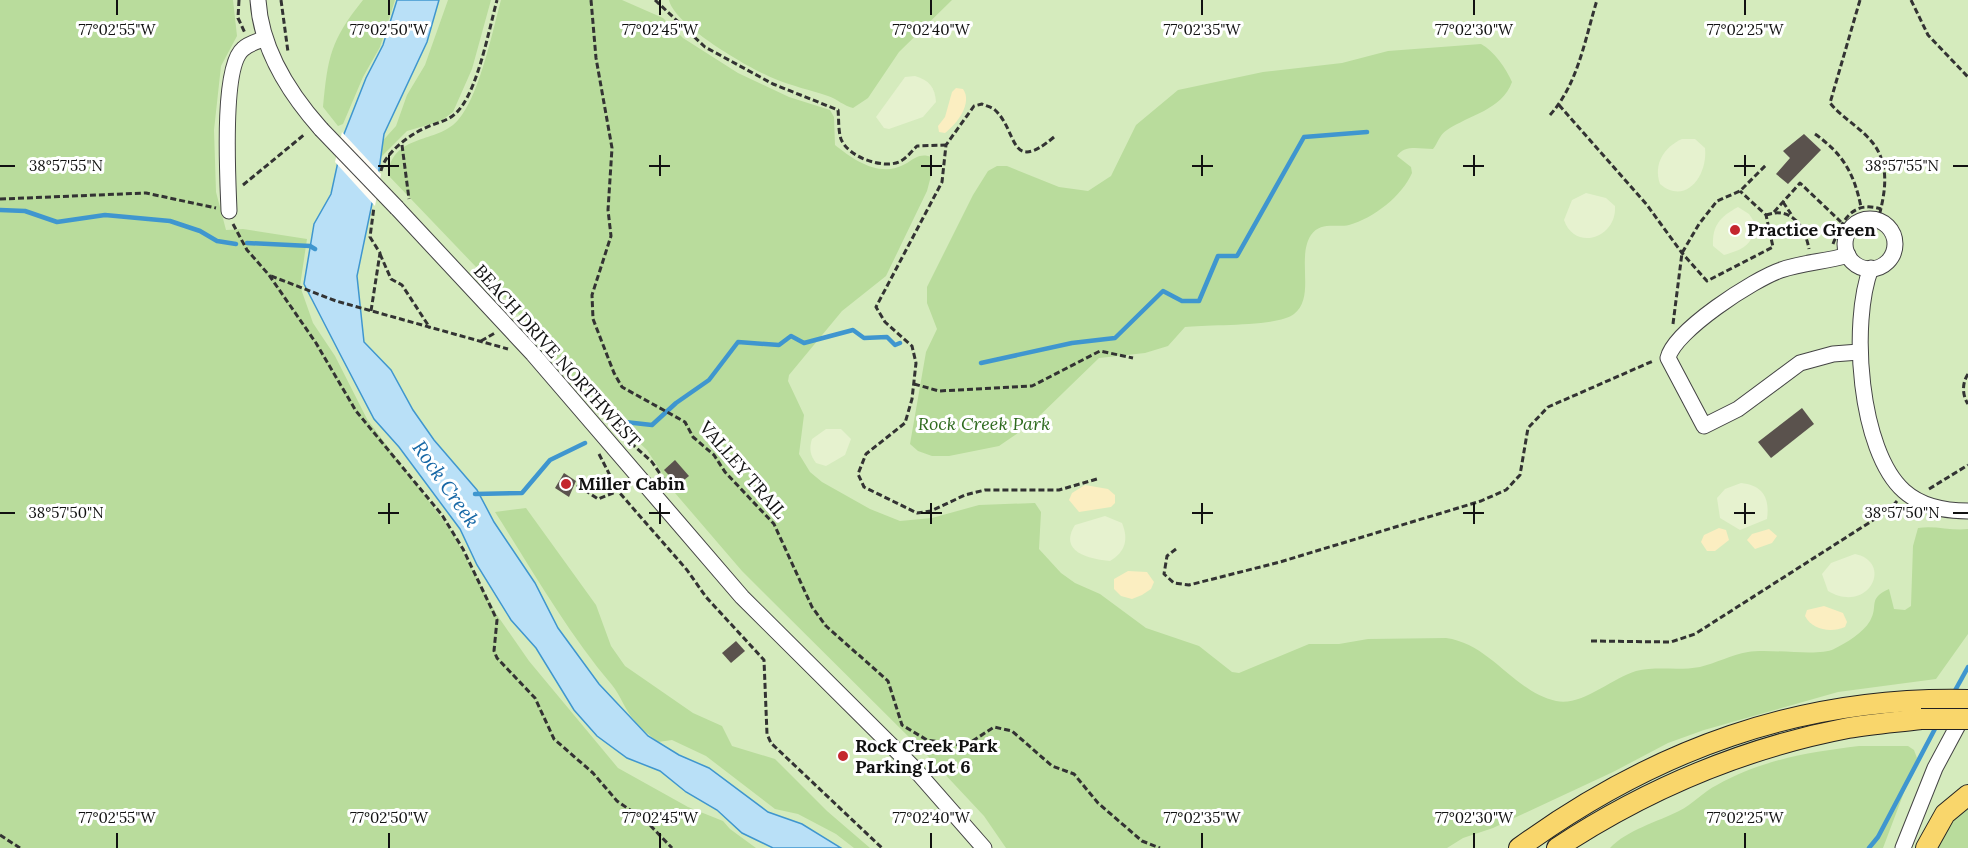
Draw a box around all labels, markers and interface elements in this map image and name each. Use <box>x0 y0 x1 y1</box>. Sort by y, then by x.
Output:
text: 77°02'55"W <box>79 20 156 39</box>
text: 77°02'50"W <box>350 20 429 39</box>
text: 77°02'45"W <box>622 20 699 39</box>
text: 77°02'40"W <box>892 20 971 39</box>
text: 77°02'35"W <box>1164 20 1242 39</box>
text: 77°02'30"W <box>1435 20 1514 39</box>
text: 77°02'25"W <box>1707 20 1784 39</box>
text: 38°57'55"N <box>29 156 103 175</box>
text: 38°57'55"N <box>1865 156 1939 175</box>
place label: Practice Green <box>1747 218 1876 241</box>
marker: Practice Green <box>1728 223 1742 237</box>
street label: BEACH DRIVE NORTHWEST <box>469 259 646 452</box>
park label: Rock Creek Park <box>918 412 1050 435</box>
street label: VALLEY TRAIL <box>694 415 792 524</box>
water label: Rock Creek <box>407 436 485 532</box>
place label: Miller Cabin <box>578 472 686 495</box>
marker: Miller Cabin <box>559 477 573 491</box>
text: 38°57'50"N <box>28 503 104 522</box>
text: 38°57'50"N <box>1864 503 1940 522</box>
place label: Rock Creek Park Parking Lot 6 <box>855 734 998 778</box>
marker: Rock Creek Park Parking Lot 6 <box>836 749 850 763</box>
text: 77°02'55"W <box>79 808 156 827</box>
text: 77°02'50"W <box>350 808 429 827</box>
text: 77°02'45"W <box>622 808 699 827</box>
text: 77°02'40"W <box>892 808 971 827</box>
text: 77°02'35"W <box>1164 808 1242 827</box>
text: 77°02'30"W <box>1435 808 1514 827</box>
text: 77°02'25"W <box>1707 808 1784 827</box>

